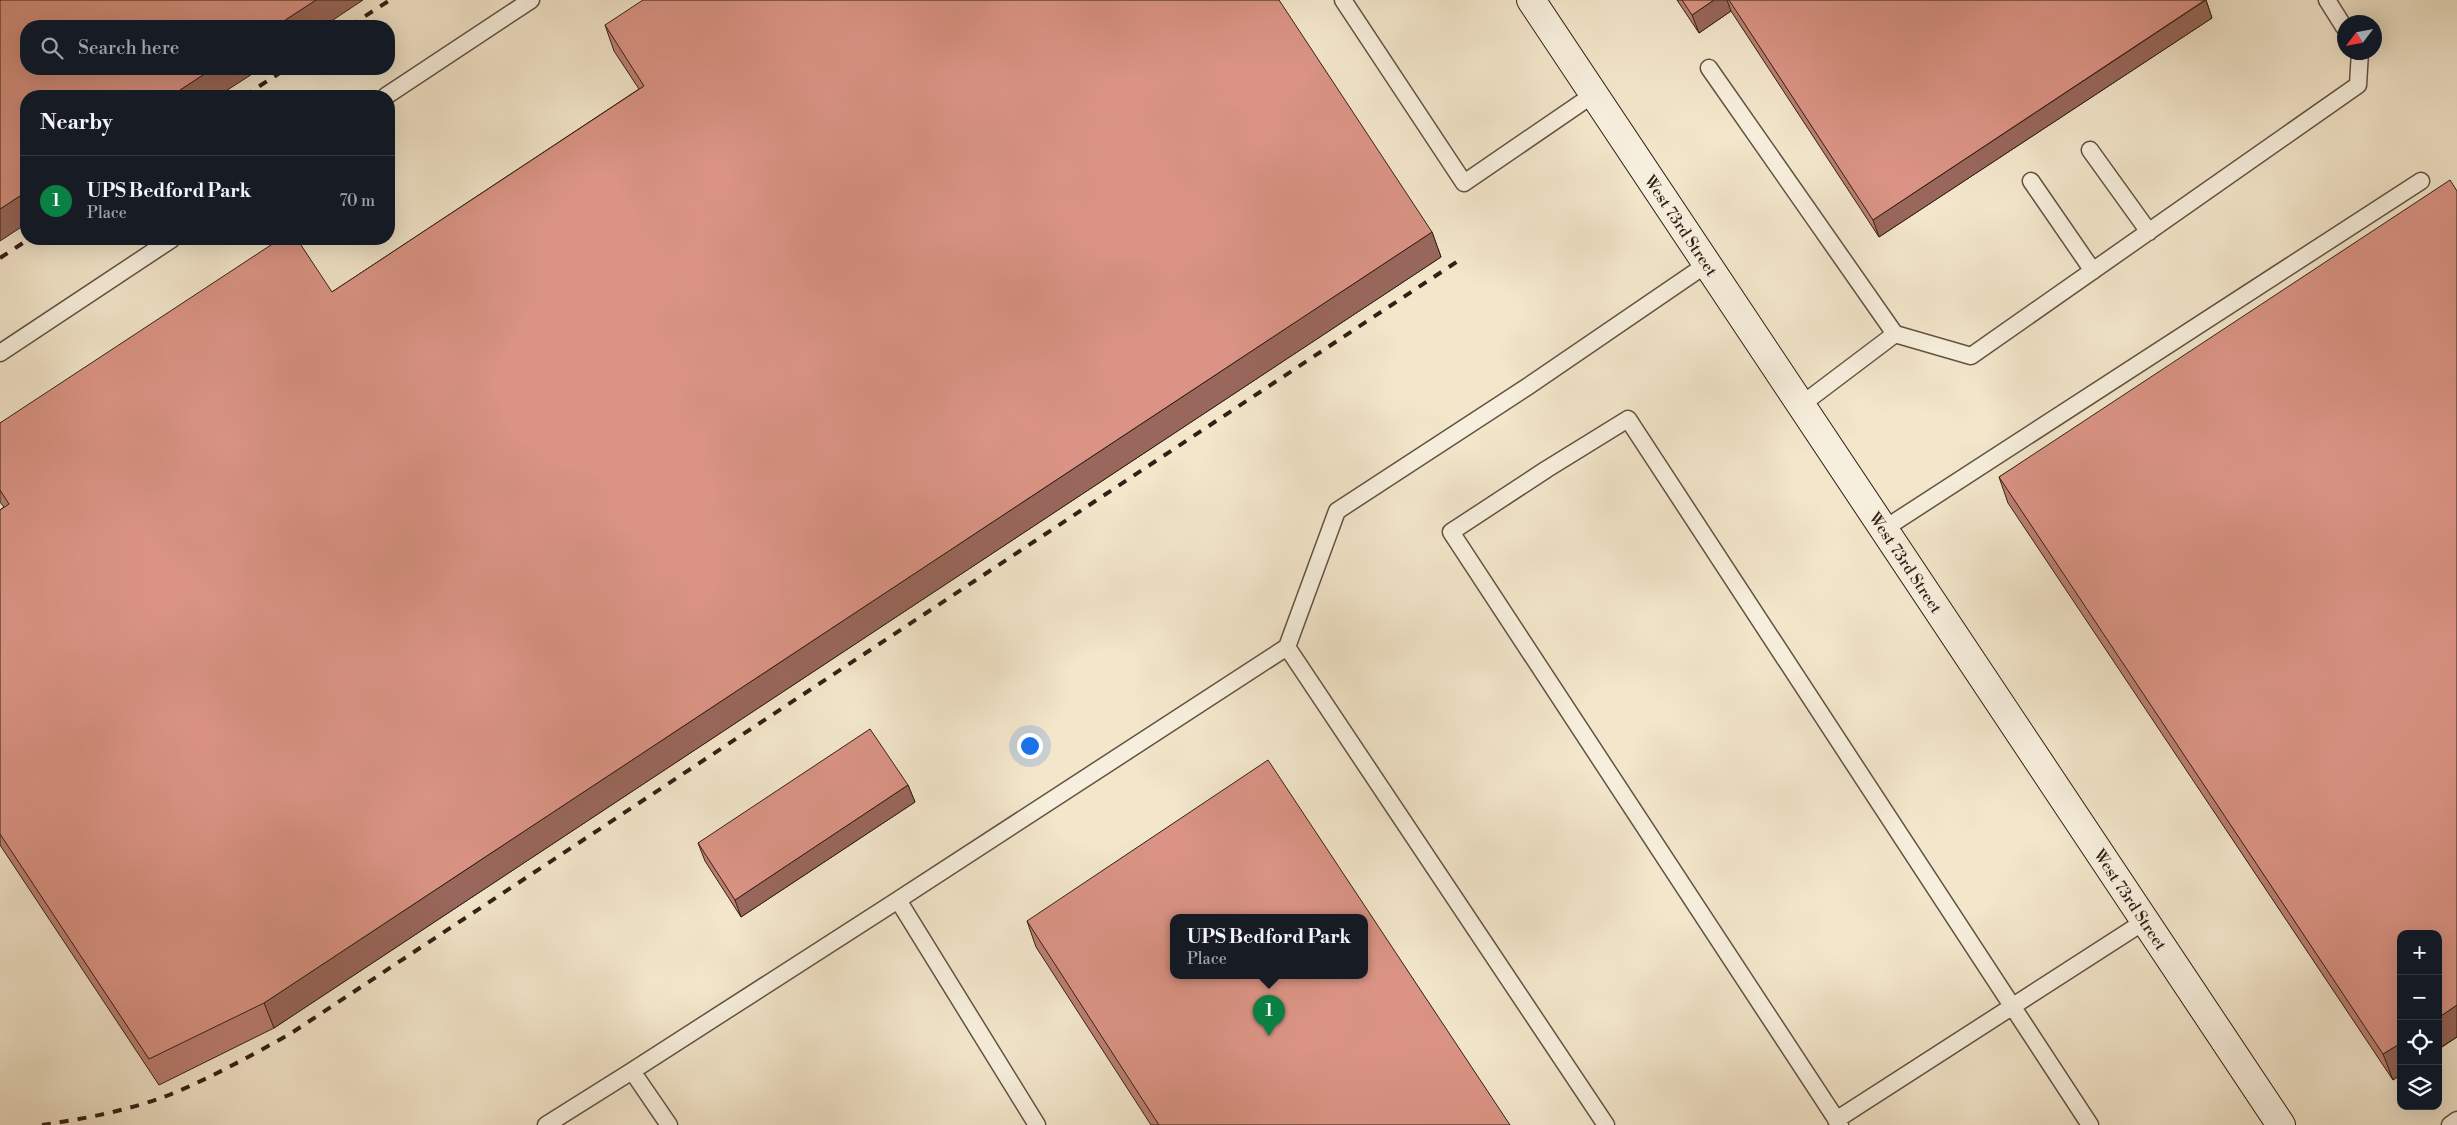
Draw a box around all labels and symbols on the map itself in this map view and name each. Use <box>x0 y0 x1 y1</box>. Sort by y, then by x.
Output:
north arrow <box>2337 15 2382 60</box>
street label: West 73rd Street <box>1639 171 1721 281</box>
street label: West 73rd Street <box>1864 508 1946 618</box>
your location <box>1017 733 1043 759</box>
street label: West 73rd Street <box>2088 845 2171 955</box>
pin: 1 <box>1253 995 1285 1036</box>

